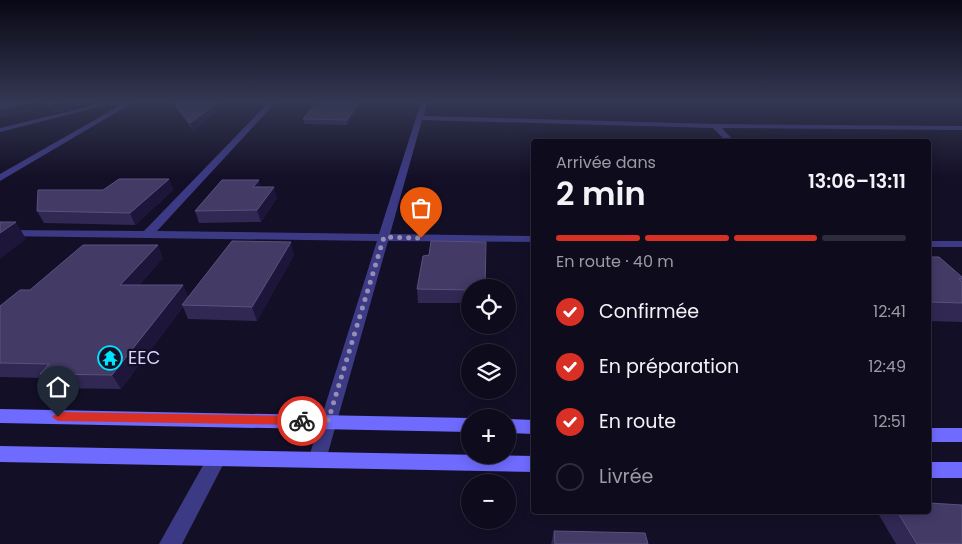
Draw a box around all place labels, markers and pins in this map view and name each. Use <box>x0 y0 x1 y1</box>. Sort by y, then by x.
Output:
pin <box>400 187 442 238</box>
temple icon: EEC <box>97 345 123 371</box>
place label: EEC <box>128 345 160 370</box>
pin <box>37 366 79 417</box>

